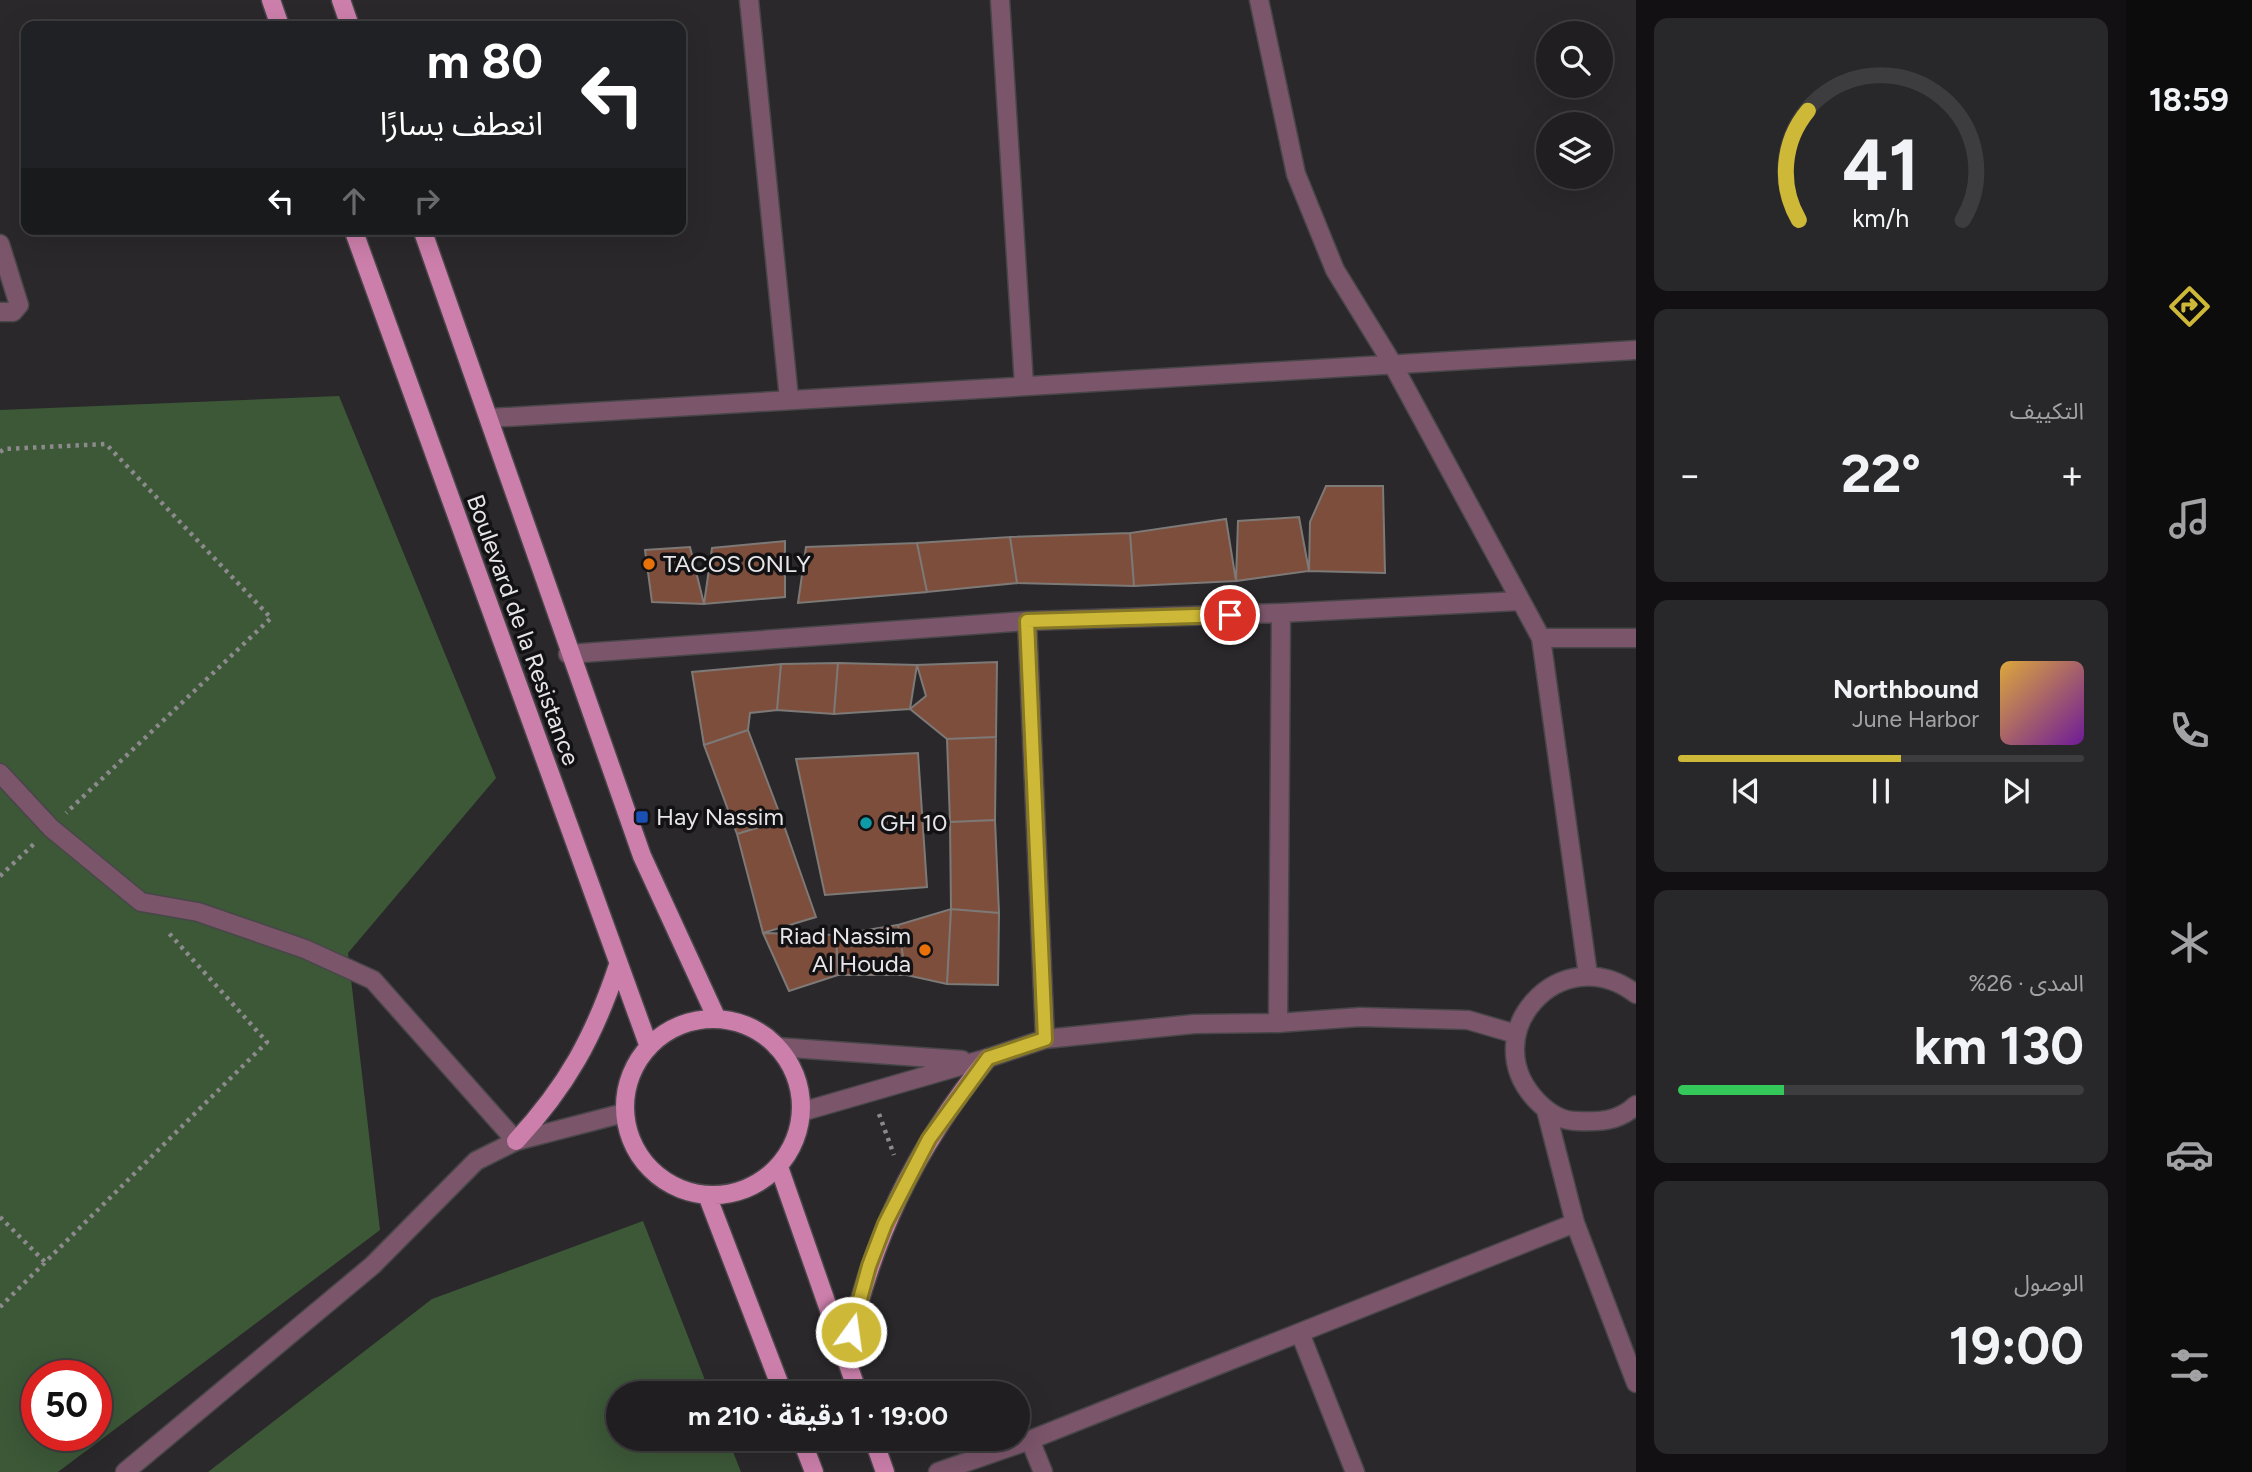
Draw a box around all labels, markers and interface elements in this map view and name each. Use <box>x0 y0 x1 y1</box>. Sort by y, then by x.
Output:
map controls <box>1536 21 1613 189</box>
button: search <box>1536 21 1613 98</box>
text: 80 m <box>427 31 543 90</box>
icon: left <box>567 49 658 140</box>
text: 18:59 <box>2149 81 2229 119</box>
text: انعطف يسارًا <box>380 105 543 143</box>
button: layers <box>1536 112 1613 189</box>
text: 41 <box>1843 122 1919 209</box>
icon: left <box>262 182 300 220</box>
icon: ahead <box>335 182 373 220</box>
icon: right <box>408 182 446 220</box>
text: km/h <box>1852 203 1910 233</box>
icon: directions <box>2165 282 2214 331</box>
text: التكييف <box>2010 397 2084 425</box>
text: 22° <box>1841 443 1921 505</box>
text: − <box>1678 452 1702 498</box>
text: + <box>2060 452 2084 498</box>
street label: Boulevard de la Resistance <box>461 491 586 769</box>
icon: music <box>2165 494 2214 543</box>
place label: TACOS ONLY <box>663 549 811 578</box>
marker: TACOS ONLY <box>641 556 657 572</box>
pin <box>1200 585 1260 645</box>
icon: arrive <box>1211 596 1249 634</box>
text: Northbound <box>1833 673 1979 705</box>
text: June Harbor <box>1852 705 1979 733</box>
icon: phone <box>2165 706 2214 755</box>
icon: previous <box>1727 772 1765 810</box>
icon: pause <box>1862 772 1900 810</box>
icon: next <box>1997 772 2035 810</box>
place label: Hay Nassim <box>656 802 784 831</box>
place label: GH 10 <box>880 808 948 837</box>
marker: Hay Nassim <box>634 809 650 825</box>
marker: GH 10 <box>858 815 874 831</box>
icon: climate <box>2165 918 2214 967</box>
place label: Riad Nassim Al Houda <box>779 921 911 978</box>
marker: Riad Nassim Al Houda <box>917 942 933 958</box>
text: المدى · 26% <box>1968 969 2084 997</box>
text: 130 km <box>1914 1015 2084 1077</box>
icon: car <box>2165 1130 2214 1179</box>
text: الوصول <box>2014 1269 2084 1297</box>
position arrow <box>814 1295 888 1369</box>
text: 19:00 <box>1949 1315 2084 1377</box>
icon: filters <box>2165 1341 2214 1390</box>
speed limit sign: 50 <box>21 1360 112 1451</box>
text: 19:00 · 1 دقيقة · 210 m <box>688 1400 948 1432</box>

